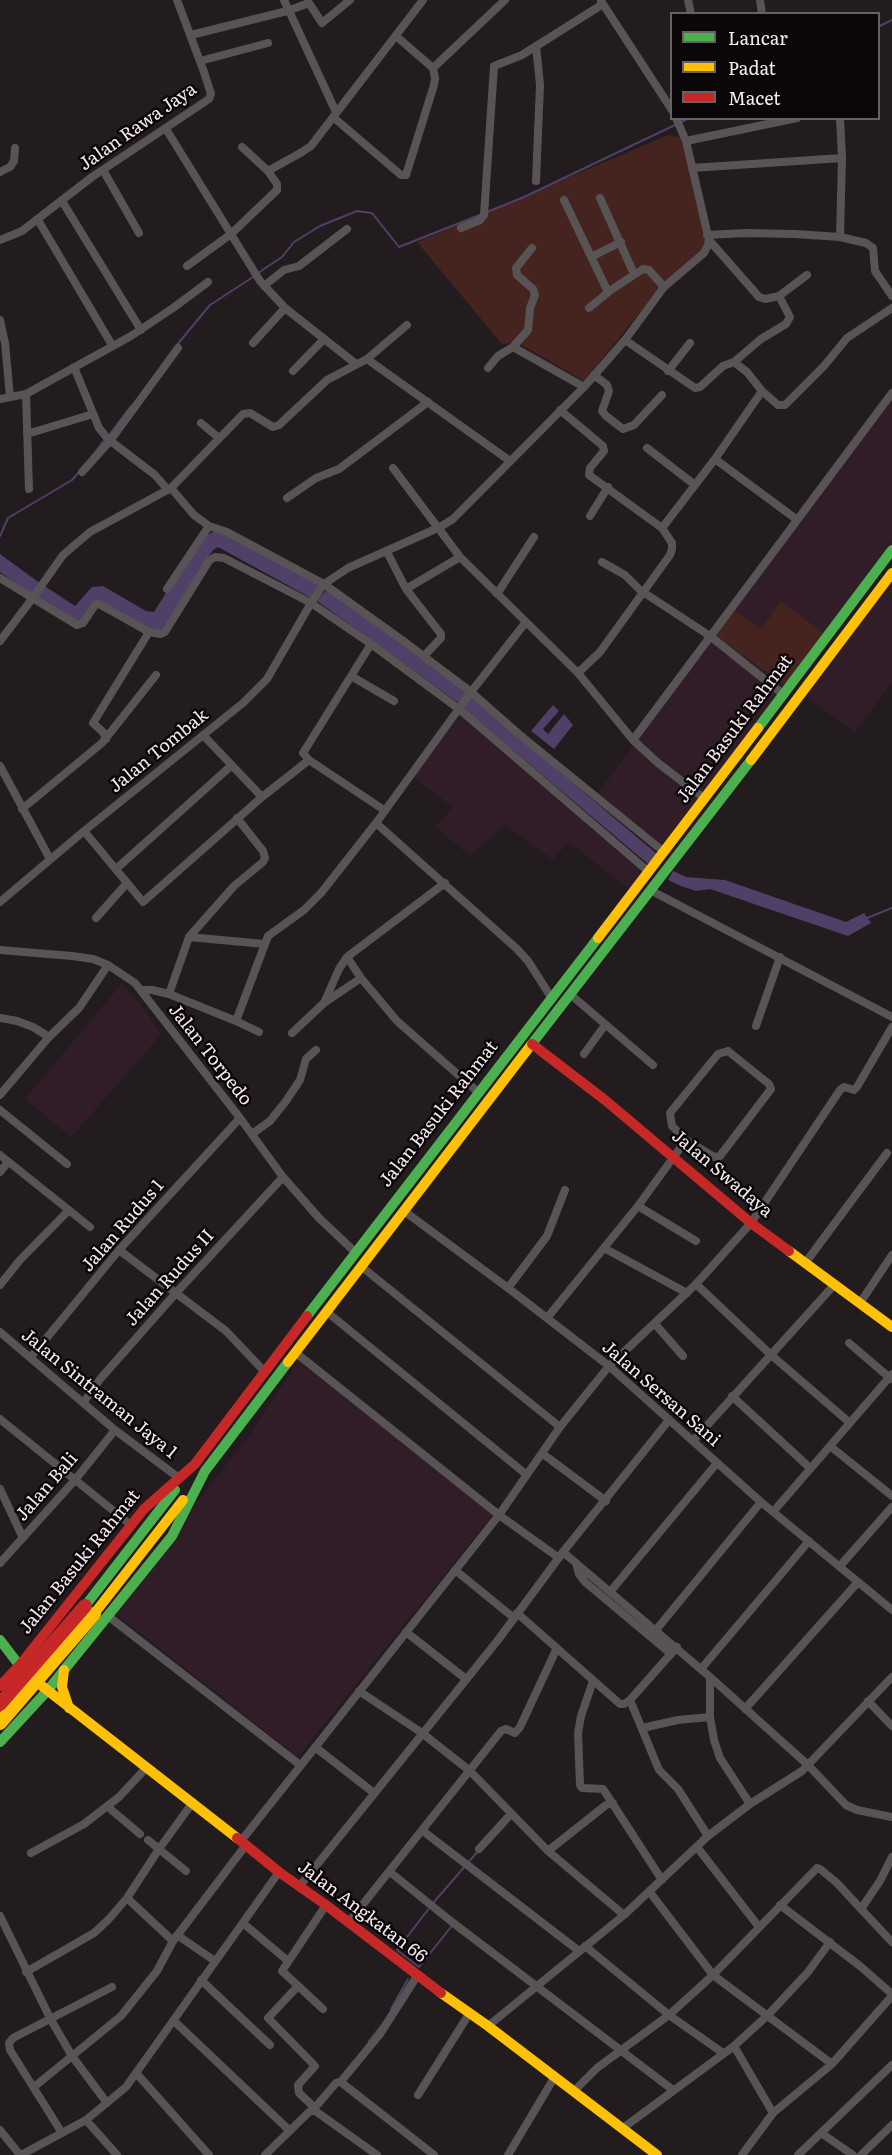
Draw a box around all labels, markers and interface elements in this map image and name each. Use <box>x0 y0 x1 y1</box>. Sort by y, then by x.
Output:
legend <box>670 12 880 120</box>
text: Lancar <box>728 24 788 51</box>
text: Padat <box>728 54 776 81</box>
street label: Jalan Rawa Jaya <box>75 78 201 176</box>
text: Macet <box>728 84 781 111</box>
street label: Jalan Basuki Rahmat <box>672 651 798 807</box>
street label: Jalan Tombak <box>105 705 213 797</box>
street label: Jalan Torpedo <box>164 1000 256 1110</box>
street label: Jalan Basuki Rahmat <box>375 1037 503 1191</box>
street label: Jalan Swadaya <box>667 1126 777 1222</box>
street label: Jalan Rudus 1 <box>77 1176 169 1276</box>
street label: Jalan Rudus II <box>121 1225 219 1331</box>
street label: Jalan Sintraman Jaya 1 <box>17 1324 181 1464</box>
street label: Jalan Sersan Sani <box>597 1337 725 1451</box>
street label: Jalan Bali <box>11 1448 83 1526</box>
street label: Jalan Basuki Rahmat <box>15 1485 145 1639</box>
street label: Jalan Angkatan 66 <box>293 1856 431 1968</box>

